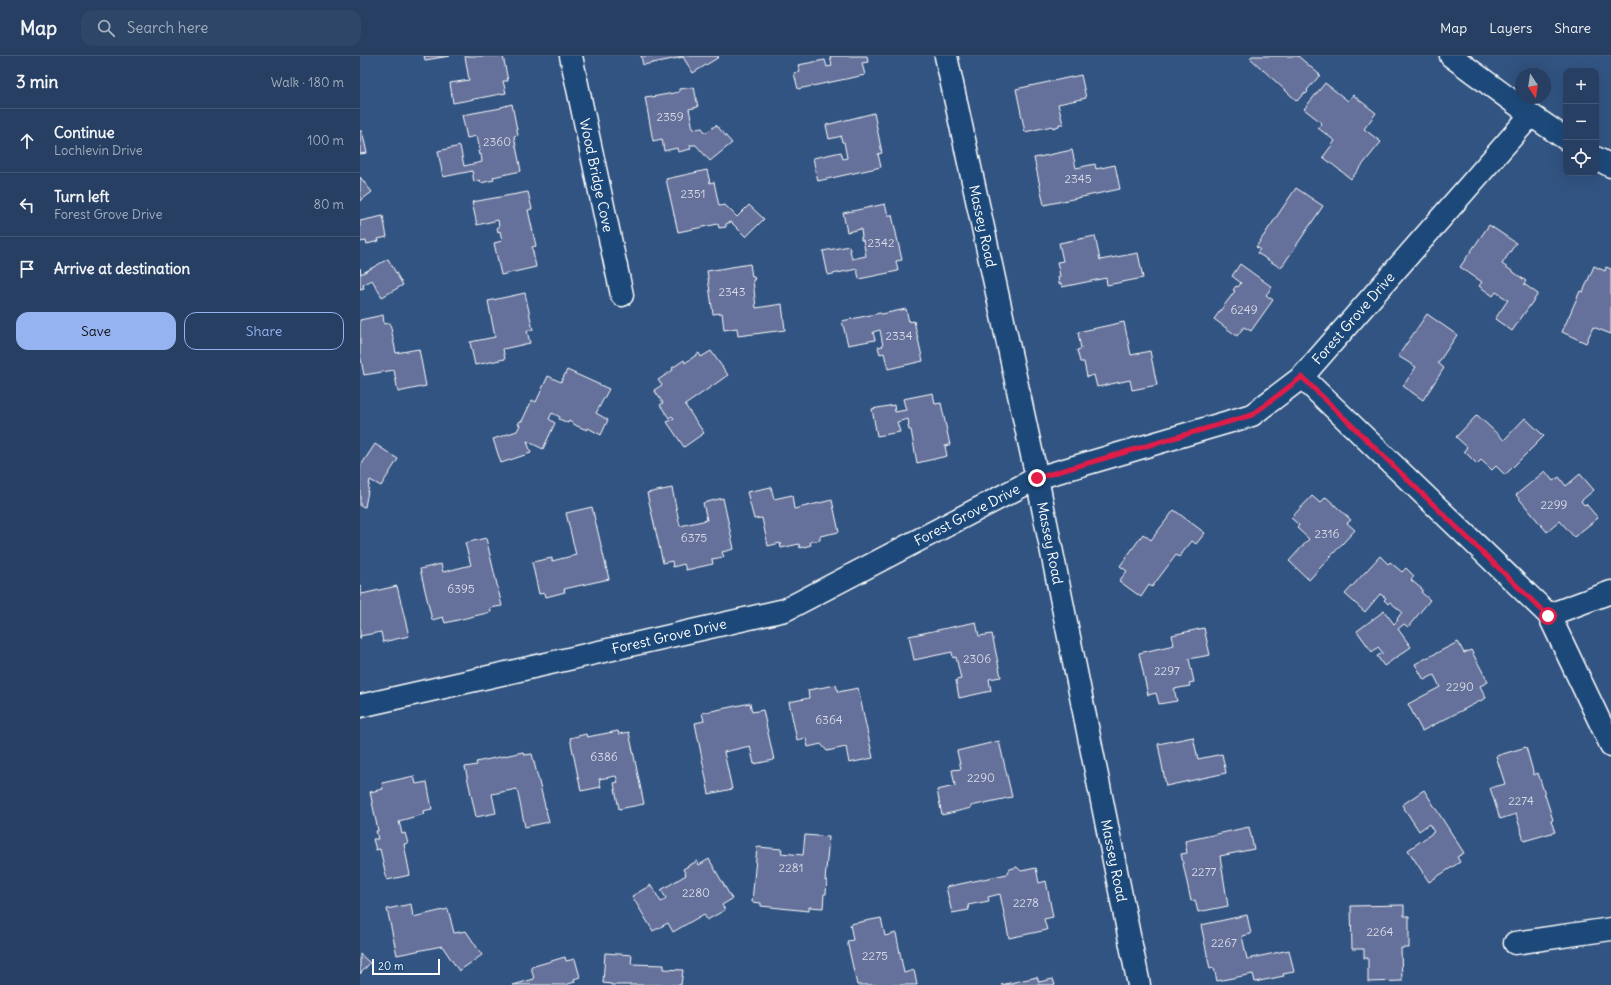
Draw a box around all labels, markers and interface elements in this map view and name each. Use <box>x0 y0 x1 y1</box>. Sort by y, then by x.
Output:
search box <box>81 10 361 46</box>
text: Map <box>20 16 57 40</box>
icon: search <box>95 17 117 39</box>
text: Search here <box>127 18 208 37</box>
text: Map <box>1440 19 1467 37</box>
text: Layers <box>1489 19 1532 37</box>
text: Share <box>1554 19 1591 37</box>
north arrow <box>1515 68 1551 104</box>
map controls <box>1563 68 1599 176</box>
button: + <box>1563 68 1599 104</box>
text: 3 min <box>16 71 58 93</box>
text: Walk · 180 m <box>271 74 344 91</box>
button: − <box>1563 104 1599 140</box>
house number: 2359 <box>656 109 684 124</box>
street label: Wood Bridge Cove <box>576 117 617 234</box>
text: Continue <box>54 123 115 142</box>
icon: ahead <box>16 130 38 152</box>
text: 100 m <box>307 132 344 149</box>
house number: 2360 <box>483 134 511 149</box>
button: locate <box>1563 140 1599 176</box>
text: Lochlevin Drive <box>54 142 143 159</box>
house number: 2345 <box>1064 171 1092 186</box>
street label: Massey Road <box>965 183 1000 269</box>
house number: 2351 <box>680 186 706 201</box>
text: Turn left <box>54 187 109 206</box>
icon: left <box>16 194 38 216</box>
text: 80 m <box>313 196 344 213</box>
text: Forest Grove Drive <box>54 206 162 223</box>
house number: 2342 <box>868 235 895 250</box>
icon: arrive <box>16 258 38 280</box>
text: Arrive at destination <box>54 259 190 278</box>
street label: Forest Grove Drive <box>1308 268 1399 368</box>
house number: 2343 <box>718 284 746 299</box>
house number: 6249 <box>1230 302 1258 317</box>
button: Save <box>16 312 176 350</box>
button: Share <box>184 312 344 350</box>
house number: 2334 <box>885 328 913 343</box>
route end <box>1028 469 1046 487</box>
street label: Forest Grove Drive <box>911 480 1023 550</box>
house number: 2299 <box>1541 497 1568 512</box>
street label: Massey Road <box>1033 500 1067 586</box>
house number: 2316 <box>1315 526 1340 541</box>
house number: 6375 <box>681 530 707 545</box>
house number: 6395 <box>447 581 475 596</box>
route start <box>1539 607 1557 625</box>
street label: Forest Grove Drive <box>610 615 728 658</box>
house number: 2306 <box>963 651 991 666</box>
house number: 2297 <box>1154 663 1180 678</box>
house number: 2290 <box>1446 679 1474 694</box>
house number: 6364 <box>815 712 843 727</box>
house number: 6386 <box>590 749 618 764</box>
house number: 2290 <box>967 770 995 785</box>
house number: 2274 <box>1508 793 1534 808</box>
street label: Massey Road <box>1097 818 1131 903</box>
house number: 2281 <box>779 860 803 875</box>
house number: 2277 <box>1192 864 1217 879</box>
house number: 2280 <box>682 885 710 900</box>
house number: 2278 <box>1013 895 1039 910</box>
house number: 2264 <box>1366 924 1394 939</box>
house number: 2267 <box>1211 935 1237 950</box>
house number: 2275 <box>862 948 888 963</box>
scale bar <box>372 957 440 976</box>
text: 20 m <box>378 959 404 973</box>

